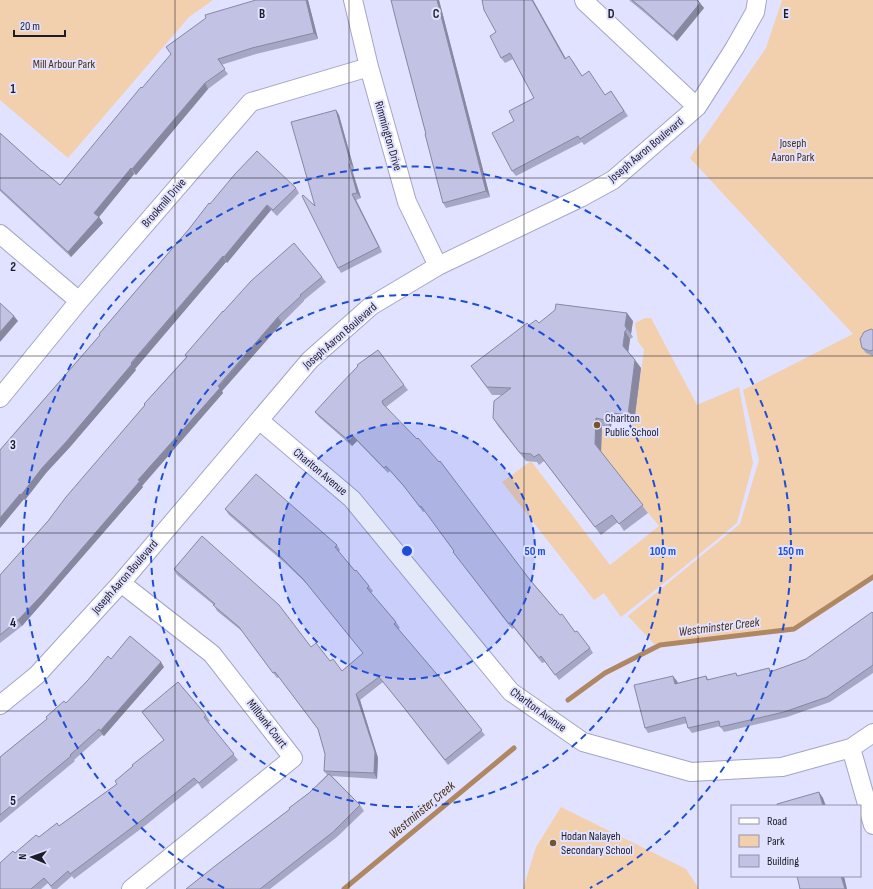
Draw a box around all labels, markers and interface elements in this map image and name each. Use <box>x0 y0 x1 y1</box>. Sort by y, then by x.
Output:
text: B <box>259 6 265 22</box>
text: C <box>433 6 440 22</box>
text: D <box>608 6 615 22</box>
text: E <box>783 6 789 22</box>
scale bar <box>14 12 65 38</box>
text: 20 m <box>20 19 40 34</box>
park label: Mill Arbour Park <box>33 57 96 72</box>
text: 1 <box>10 81 16 97</box>
street label: Rimmington Drive <box>371 99 405 173</box>
street label: Joseph Aaron Boulevard <box>605 114 687 186</box>
park label: Joseph Aaron Park <box>771 136 815 165</box>
street label: Brookmill Drive <box>139 175 190 231</box>
text: 2 <box>10 259 16 275</box>
street label: Joseph Aaron Boulevard <box>299 300 380 373</box>
place label: Charlton Public School <box>605 411 659 440</box>
marker: Charlton Public School <box>592 420 602 430</box>
text: 3 <box>10 437 16 453</box>
street label: Charlton Avenue <box>290 445 350 499</box>
street label: Joseph Aaron Boulevard <box>88 537 161 618</box>
centre of rings <box>400 544 414 558</box>
text: 50 m <box>525 544 545 559</box>
text: 100 m <box>650 544 676 559</box>
text: 150 m <box>778 544 804 559</box>
water label: Westminster Creek <box>678 614 761 640</box>
text: 4 <box>10 615 16 631</box>
street label: Charlton Avenue <box>507 684 569 736</box>
street label: Millbank Court <box>243 697 291 752</box>
water label: Westminster Creek <box>386 777 459 842</box>
text: 5 <box>10 793 16 809</box>
legend <box>731 805 861 877</box>
text: Road <box>767 814 787 829</box>
place label: Hodan Nalayeh Secondary School <box>561 829 633 858</box>
text: Park <box>767 834 785 849</box>
north arrow <box>12 837 52 877</box>
marker: Hodan Nalayeh Secondary School <box>548 838 558 848</box>
text: N <box>16 853 29 860</box>
text: Building <box>767 854 799 869</box>

